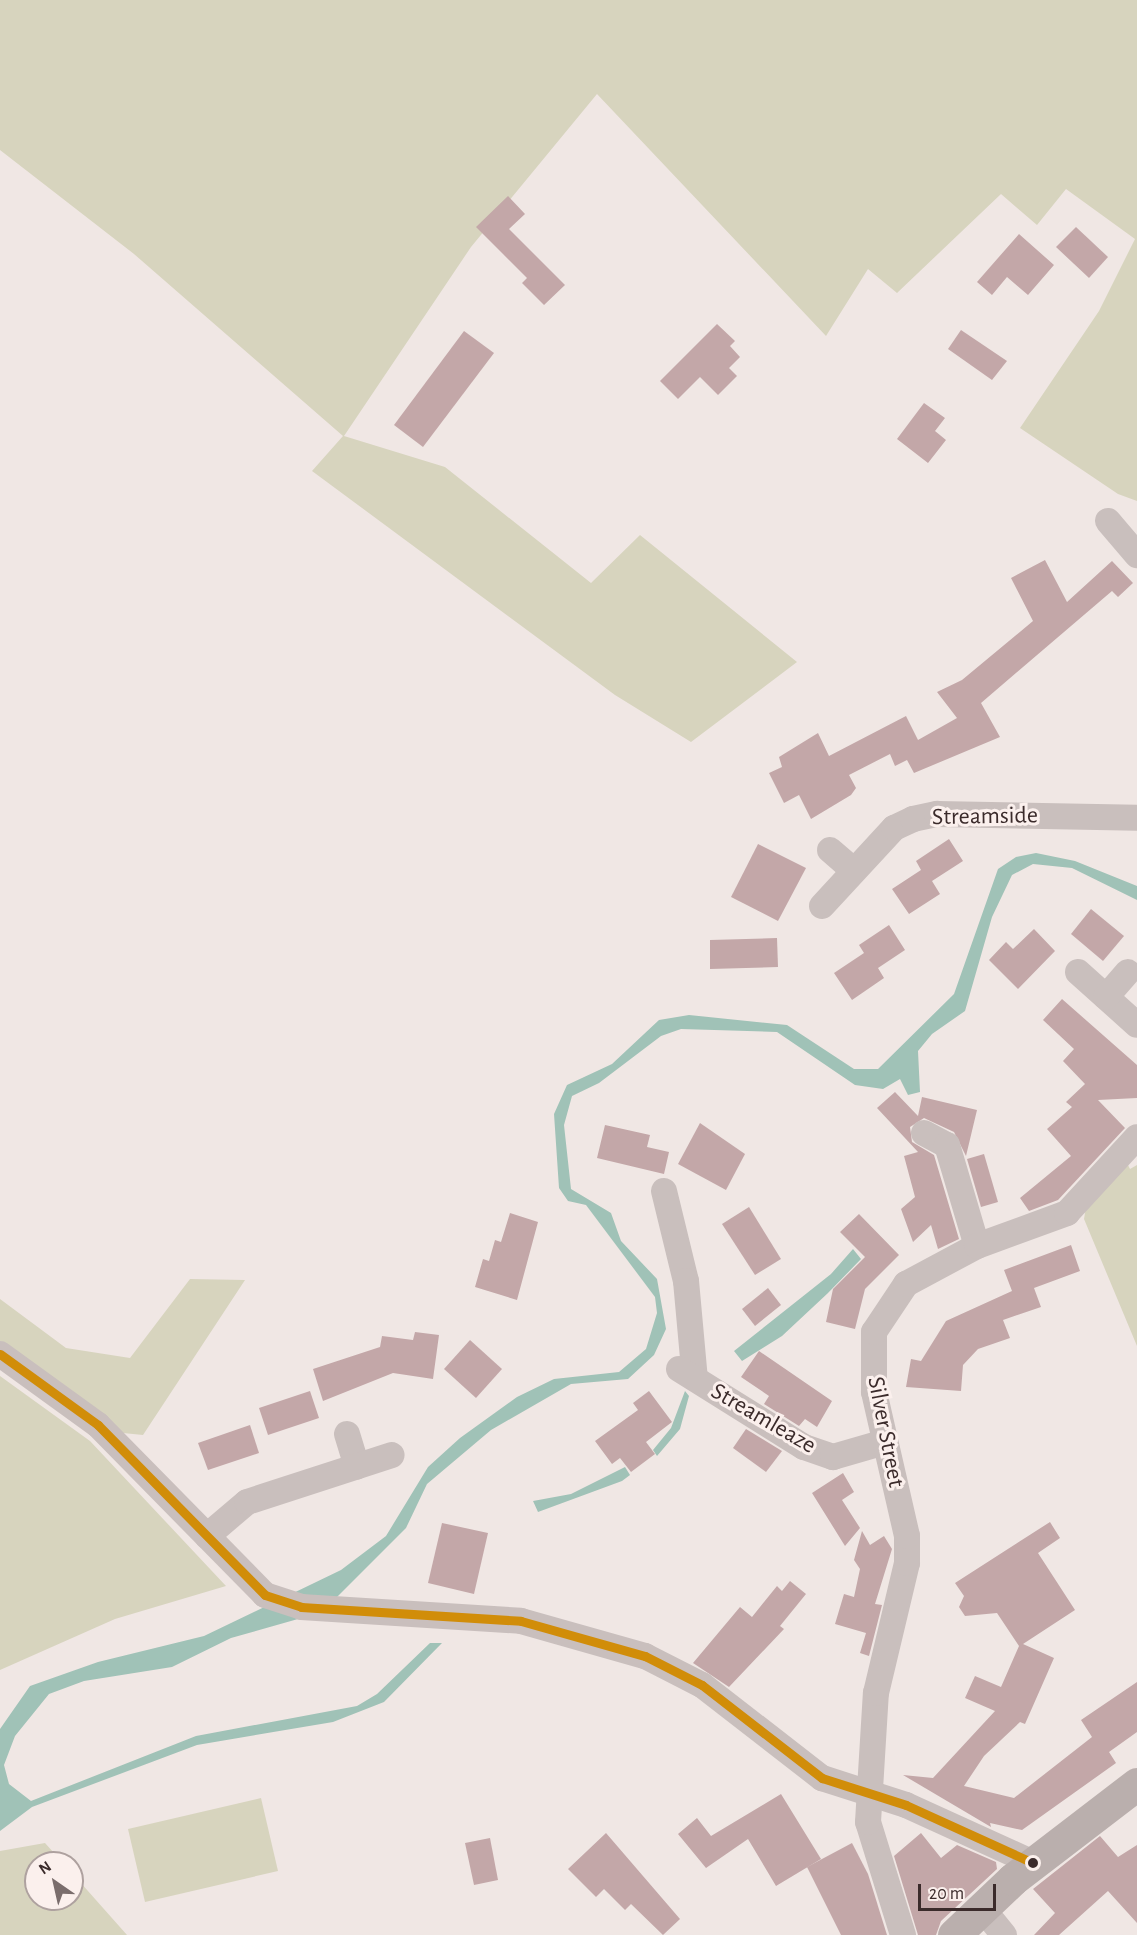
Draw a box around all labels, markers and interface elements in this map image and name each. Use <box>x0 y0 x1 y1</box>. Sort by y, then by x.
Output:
street label: Streamside <box>932 802 1038 832</box>
street label: Silver Street <box>860 1374 910 1490</box>
street label: Streamleaze <box>705 1377 821 1461</box>
north arrow <box>24 1851 84 1911</box>
unlabelled marker <box>1027 1857 1039 1869</box>
text: N <box>36 1858 54 1877</box>
scale bar <box>921 1872 999 1910</box>
text: 20 m <box>929 1885 964 1903</box>

